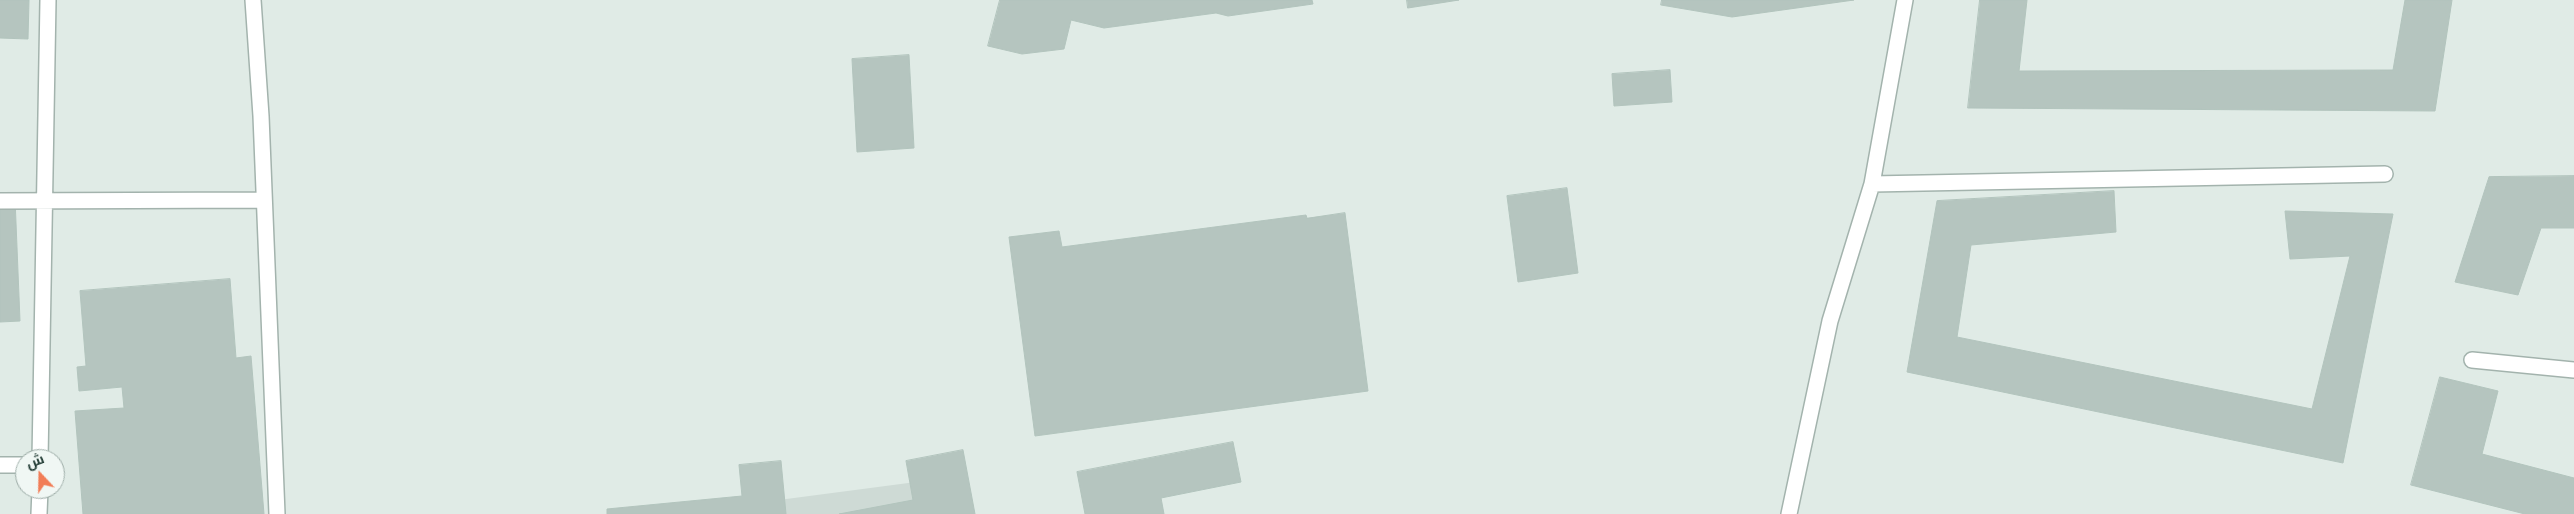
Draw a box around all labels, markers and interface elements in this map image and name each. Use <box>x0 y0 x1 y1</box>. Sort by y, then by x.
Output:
north arrow <box>15 449 65 499</box>
text: ش <box>24 450 46 472</box>

